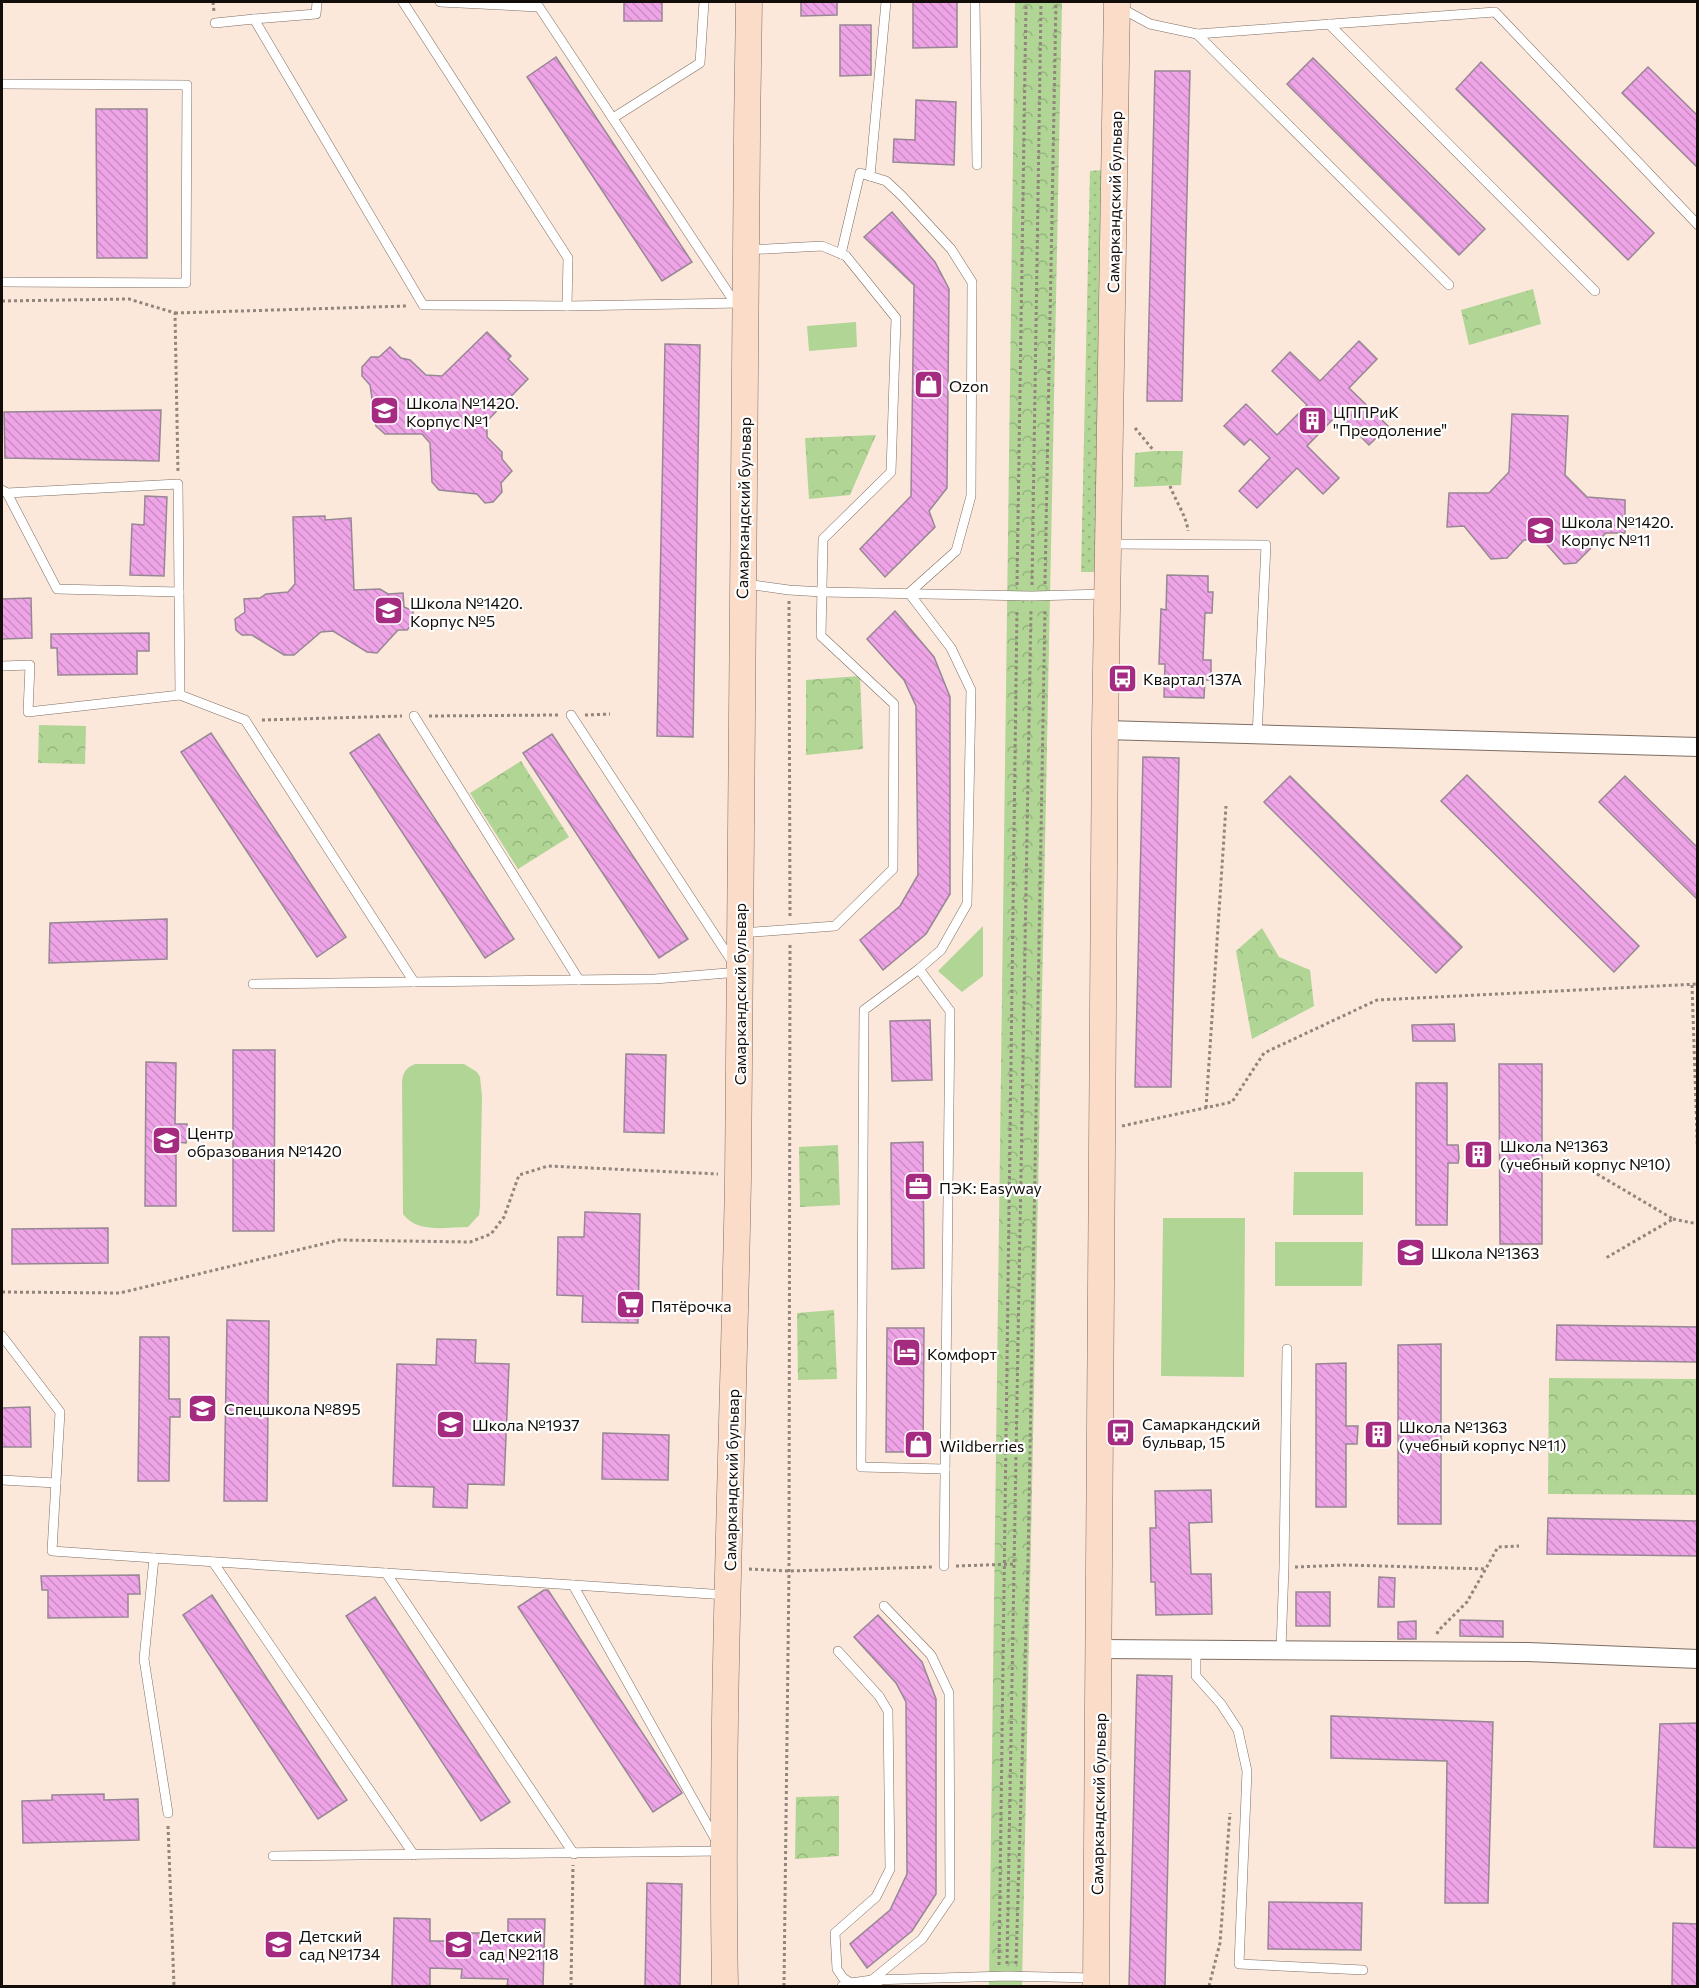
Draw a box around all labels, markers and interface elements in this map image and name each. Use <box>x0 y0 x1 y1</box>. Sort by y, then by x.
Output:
street label: Самаркандский бульвар <box>1103 111 1125 293</box>
shop icon: Ozon <box>912 369 944 401</box>
place label: Ozon <box>949 376 989 395</box>
place label: Школа №1420. Корпус №1 <box>406 393 519 430</box>
school or university icon: Школа №1420. Корпус №1 <box>369 395 401 427</box>
place label: ЦППРиК "Преодоление" <box>1333 402 1447 439</box>
building icon: ЦППРиК "Преодоление" <box>1296 404 1328 436</box>
street label: Самаркандский бульвар <box>732 417 754 599</box>
place label: Школа №1420. Корпус №11 <box>1561 512 1674 549</box>
school or university icon: Школа №1420. Корпус №11 <box>1524 514 1556 546</box>
place label: Школа №1420. Корпус №5 <box>410 593 523 630</box>
school or university icon: Школа №1420. Корпус №5 <box>373 595 405 627</box>
bus stop icon: Квартал 137А <box>1106 662 1138 694</box>
place label: Квартал 137А <box>1143 669 1242 688</box>
street label: Самаркандский бульвар <box>730 903 749 1085</box>
place label: Центр образования №1420 <box>187 1123 342 1160</box>
school or university icon: Центр образования №1420 <box>150 1125 182 1157</box>
place label: Школа №1363 (учебный корпус №10) <box>1500 1136 1671 1173</box>
building icon: Школа №1363 (учебный корпус №10) <box>1463 1138 1495 1170</box>
office icon: ПЭК: Easyway <box>902 1171 934 1203</box>
place label: ПЭК: Easyway <box>939 1178 1042 1197</box>
school or university icon: Школа №1363 <box>1394 1236 1426 1268</box>
place label: Школа №1363 <box>1431 1243 1539 1262</box>
supermarket icon: Пятёрочка <box>614 1289 646 1321</box>
place label: Пятёрочка <box>651 1296 731 1315</box>
hotel icon: Комфорт <box>890 1337 922 1369</box>
place label: Комфорт <box>927 1344 997 1363</box>
street label: Самаркандский бульвар <box>720 1389 742 1571</box>
school or university icon: Спецшкола №895 <box>187 1392 219 1424</box>
place label: Спецшкола №895 <box>224 1399 361 1418</box>
school or university icon: Школа №1937 <box>435 1408 467 1440</box>
place label: Самаркандский бульвар, 15 <box>1142 1414 1260 1451</box>
place label: Школа №1937 <box>472 1415 580 1434</box>
bus stop icon: Самаркандский бульвар, 15 <box>1105 1416 1137 1448</box>
place label: Школа №1363 (учебный корпус №11) <box>1399 1417 1567 1454</box>
building icon: Школа №1363 (учебный корпус №11) <box>1362 1419 1394 1451</box>
shop icon: Wildberries <box>903 1429 935 1461</box>
place label: Wildberries <box>940 1436 1024 1455</box>
street label: Самаркандский бульвар <box>1087 1713 1109 1895</box>
place label: Детский сад №1734 <box>299 1926 381 1963</box>
place label: Детский сад №2118 <box>479 1926 559 1963</box>
school or university icon: Детский сад №1734 <box>262 1928 294 1960</box>
school or university icon: Детский сад №2118 <box>442 1928 474 1960</box>

